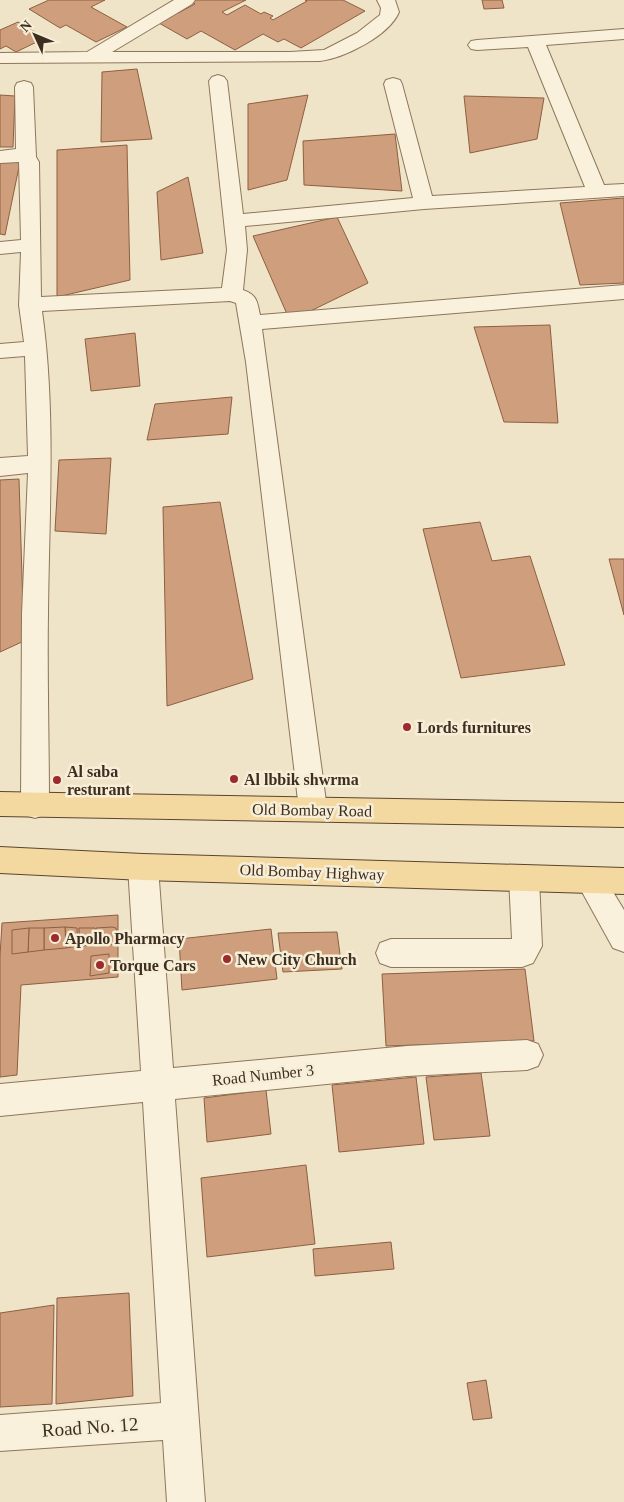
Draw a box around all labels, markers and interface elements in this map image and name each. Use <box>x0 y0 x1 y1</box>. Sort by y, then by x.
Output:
north arrow <box>10 10 60 60</box>
text: N <box>17 17 35 35</box>
place label: Lords furnitures <box>417 719 531 736</box>
marker: Lords furnitures <box>401 721 413 733</box>
place label: Al saba resturant <box>67 763 131 798</box>
place label: Al lbbik shwrma <box>244 771 359 788</box>
marker: Al lbbik shwrma <box>228 773 240 785</box>
marker: Al saba resturant <box>51 774 63 786</box>
street label: Old Bombay Road <box>252 800 372 821</box>
street label: Old Bombay Highway <box>239 861 385 884</box>
place label: Apollo Pharmacy <box>65 930 185 948</box>
marker: Apollo Pharmacy <box>49 932 61 944</box>
place label: New City Church <box>237 951 357 969</box>
marker: New City Church <box>221 953 233 965</box>
place label: Torque Cars <box>110 957 196 975</box>
marker: Torque Cars <box>94 959 106 971</box>
street label: Road Number 3 <box>211 1061 315 1089</box>
street label: Road No. 12 <box>41 1413 139 1441</box>

